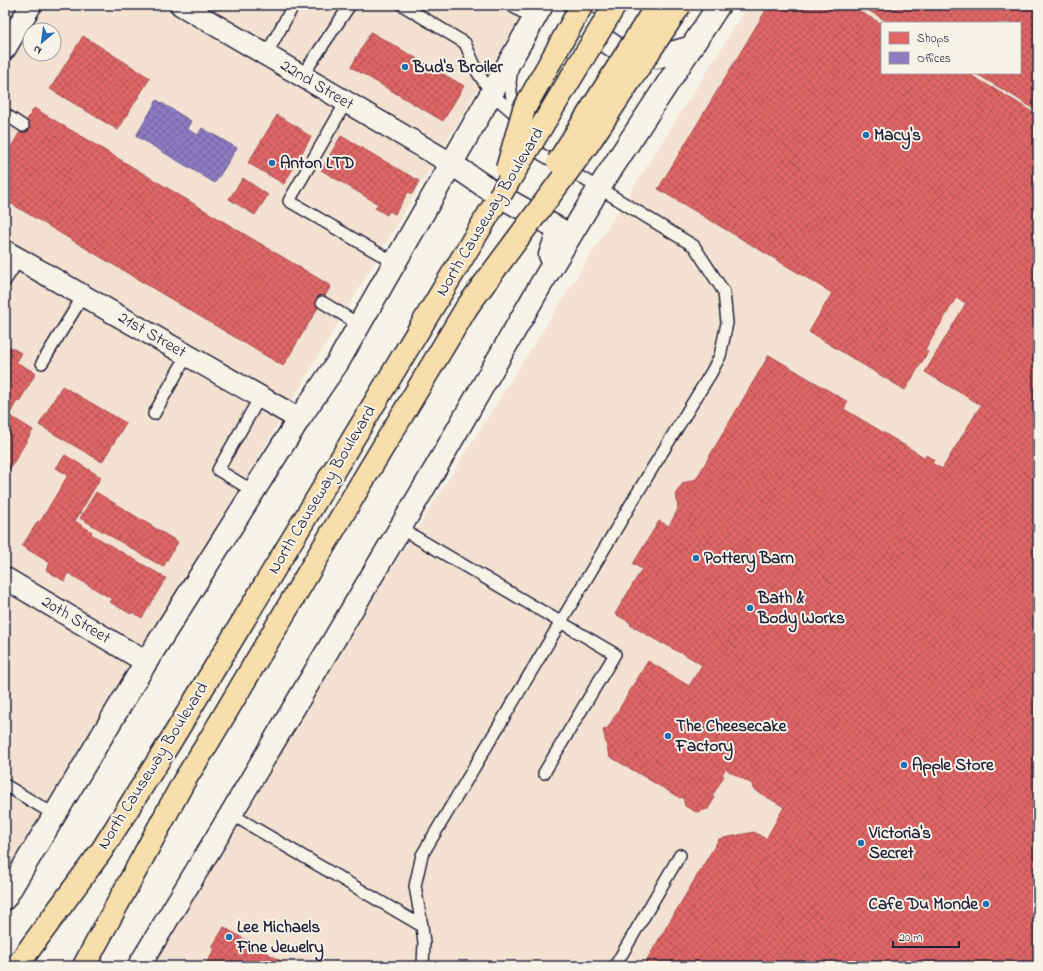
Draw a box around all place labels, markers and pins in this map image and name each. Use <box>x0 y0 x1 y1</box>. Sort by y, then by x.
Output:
place label: Bud's Broiler <box>412 55 503 80</box>
marker: Bud's Broiler <box>400 62 410 72</box>
place label: Macy's <box>874 123 921 150</box>
marker: Macy's <box>861 130 871 140</box>
place label: Anton LTD <box>280 151 355 176</box>
marker: Anton LTD <box>267 158 277 168</box>
place label: Pottery Barn <box>704 546 795 573</box>
marker: Pottery Barn <box>691 553 701 563</box>
place label: Bath & Body Works <box>757 586 845 633</box>
marker: Bath & Body Works <box>745 603 755 613</box>
place label: The Cheesecake Factory <box>675 714 788 761</box>
marker: The Cheesecake Factory <box>663 731 673 741</box>
place label: Apple Store <box>912 753 995 778</box>
marker: Apple Store <box>899 760 909 770</box>
place label: Victoria's Secret <box>868 821 931 866</box>
marker: Victoria's Secret <box>856 838 866 848</box>
place label: Cafe Du Monde <box>869 892 979 917</box>
marker: Cafe Du Monde <box>981 899 991 909</box>
place label: Lee Michaels Fine Jewelry <box>236 915 324 962</box>
marker: Lee Michaels Fine Jewelry <box>224 932 234 942</box>

